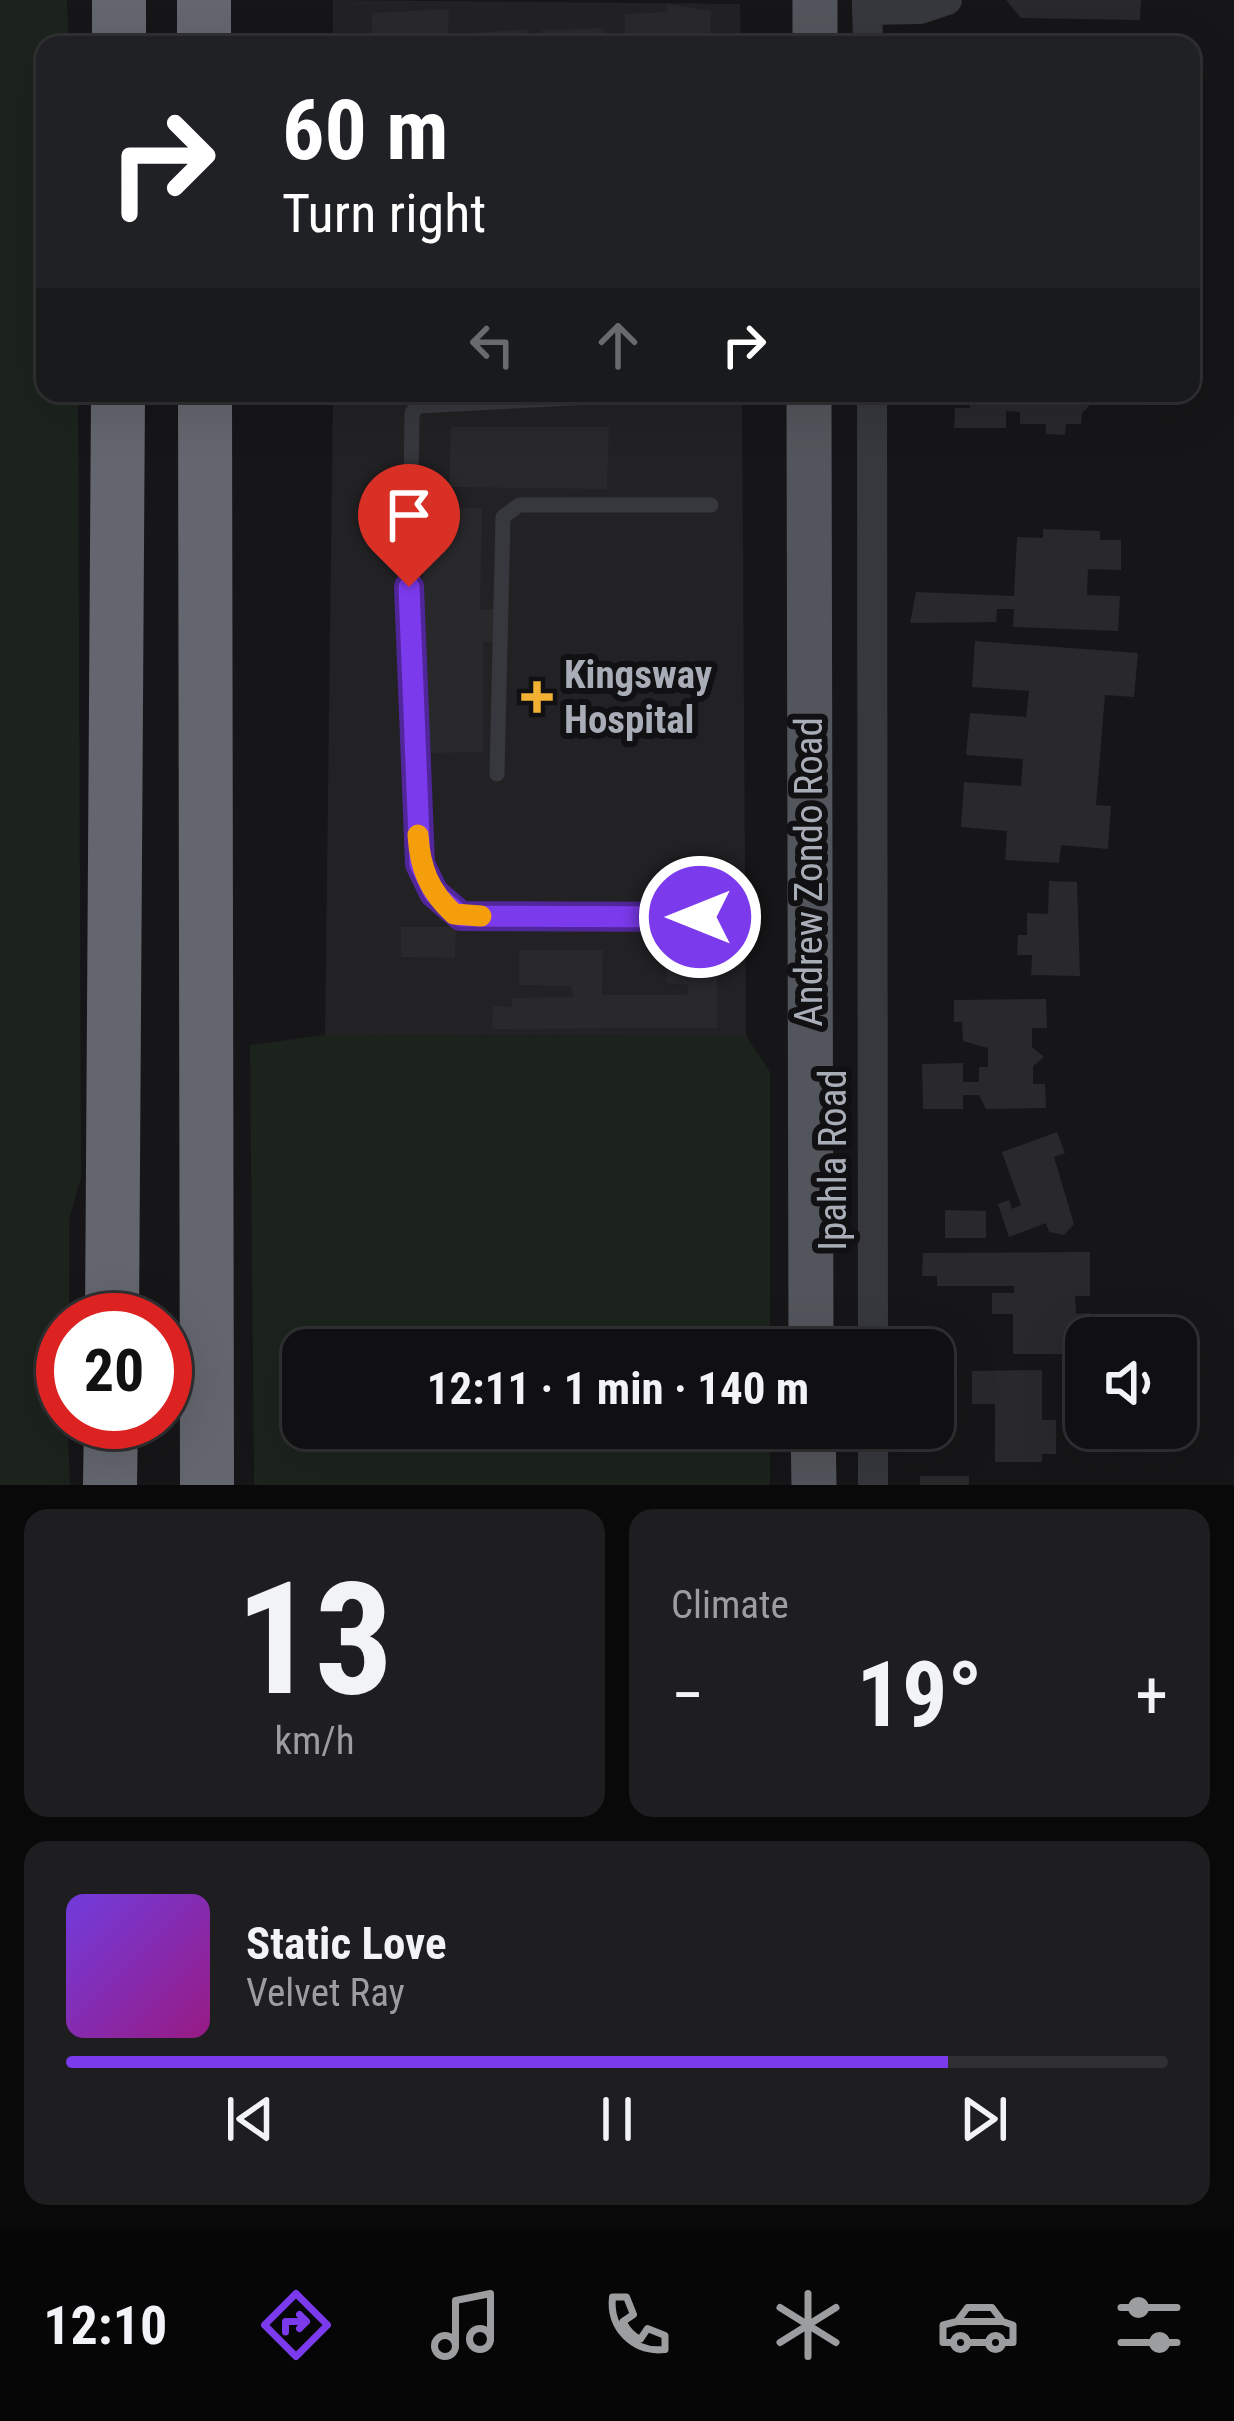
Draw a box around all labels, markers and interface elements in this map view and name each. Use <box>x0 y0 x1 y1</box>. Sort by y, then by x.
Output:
text: 60 m <box>282 81 449 180</box>
icon: right <box>84 84 240 240</box>
text: Turn right <box>282 182 486 245</box>
icon: left <box>459 312 525 378</box>
icon: ahead <box>585 312 651 378</box>
icon: right <box>711 312 777 378</box>
pin <box>358 464 460 587</box>
icon: arrive <box>376 482 442 548</box>
place label: Kingsway Hospital <box>564 652 713 743</box>
marker: Kingsway Hospital <box>521 681 553 713</box>
street label: Andrew Zondo Road <box>786 717 832 1027</box>
position arrow <box>637 854 763 980</box>
street label: Ipahla Road <box>810 1069 856 1251</box>
speed limit sign: 20 <box>36 1293 192 1449</box>
map controls <box>1065 1317 1197 1449</box>
button: sound <box>1065 1317 1197 1449</box>
text: 12:11 · 1 min · 140 m <box>427 1362 809 1415</box>
text: 13 <box>236 1548 393 1731</box>
text: Climate <box>671 1582 789 1628</box>
text: 19° <box>857 1643 983 1748</box>
text: − <box>671 1657 704 1734</box>
text: + <box>1135 1657 1168 1734</box>
text: km/h <box>274 1718 355 1764</box>
text: Static Love <box>246 1917 447 1970</box>
text: Velvet Ray <box>246 1970 405 2016</box>
icon: previous <box>217 2086 283 2152</box>
icon: pause <box>584 2086 650 2152</box>
icon: next <box>951 2086 1017 2152</box>
icon: directions <box>254 2283 338 2367</box>
icon: music <box>424 2283 508 2367</box>
icon: phone <box>595 2283 679 2367</box>
icon: climate <box>766 2283 850 2367</box>
icon: car <box>936 2283 1020 2367</box>
icon: filters <box>1107 2283 1191 2367</box>
text: 12:10 <box>43 2294 167 2357</box>

